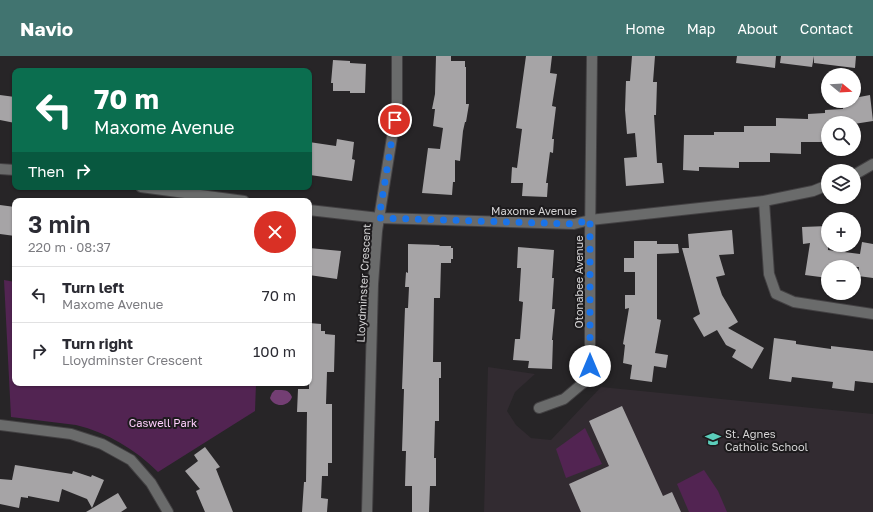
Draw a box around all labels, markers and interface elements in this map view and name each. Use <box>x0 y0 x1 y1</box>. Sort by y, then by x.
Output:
text: Navio <box>20 17 73 40</box>
text: Home <box>625 20 665 37</box>
text: Map <box>687 20 715 37</box>
text: About <box>737 20 778 37</box>
text: Contact <box>800 20 853 37</box>
north arrow <box>821 68 861 108</box>
map controls <box>821 68 861 300</box>
text: 70 m <box>94 82 159 115</box>
icon: left <box>28 84 80 136</box>
pin <box>378 103 412 137</box>
icon: arrive <box>384 109 406 131</box>
text: Maxome Avenue <box>94 116 234 138</box>
button: search <box>821 116 861 156</box>
icon: right <box>72 160 94 182</box>
text: Then <box>28 162 64 180</box>
button: layers <box>821 164 861 204</box>
street label: Maxome Avenue <box>491 204 577 217</box>
text: 3 min <box>28 209 91 238</box>
button: close <box>254 211 296 253</box>
button: + <box>821 212 861 252</box>
street label: Lloydminster Crescent <box>353 223 373 343</box>
street label: Otonabee Avenue <box>572 235 585 329</box>
text: 220 m · 08:37 <box>28 239 111 255</box>
button: − <box>821 260 861 300</box>
text: Turn left <box>62 278 124 296</box>
icon: left <box>28 284 50 306</box>
text: 70 m <box>262 286 296 304</box>
text: Maxome Avenue <box>62 296 163 312</box>
text: Turn right <box>62 334 133 352</box>
icon: right <box>28 340 50 362</box>
text: 100 m <box>253 342 296 360</box>
position arrow <box>569 345 611 387</box>
text: Lloydminster Crescent <box>62 352 203 368</box>
park label: Caswell Park <box>129 416 197 429</box>
place label: St. Agnes Catholic School <box>725 427 809 453</box>
school or university icon: St. Agnes Catholic School <box>704 430 722 448</box>

